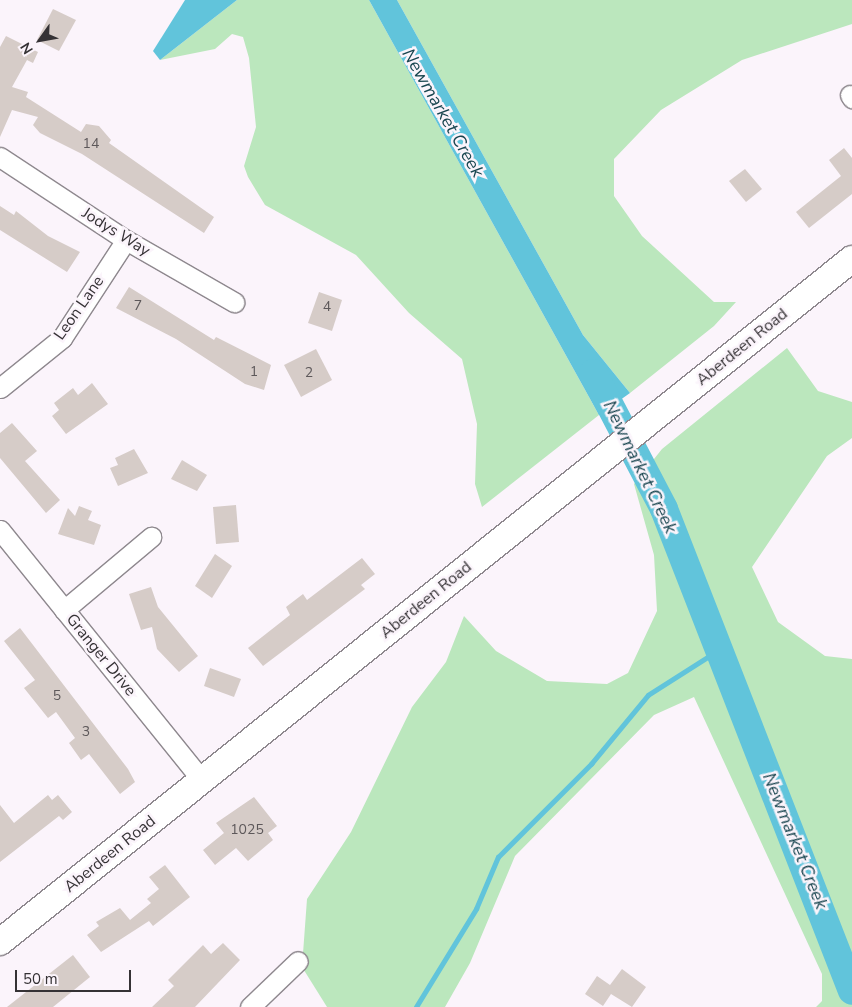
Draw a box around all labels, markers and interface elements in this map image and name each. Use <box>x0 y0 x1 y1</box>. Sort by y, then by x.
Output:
north arrow <box>15 15 65 65</box>
text: N <box>16 39 38 58</box>
water label: Newmarket Creek <box>397 45 489 181</box>
house number: 14 <box>83 136 99 152</box>
street label: Jodys Way <box>78 204 154 260</box>
street label: Leon Lane <box>50 272 108 344</box>
house number: 7 <box>134 298 142 314</box>
house number: 4 <box>323 299 331 315</box>
street label: Aberdeen Road <box>692 304 792 390</box>
house number: 1 <box>250 364 258 380</box>
house number: 2 <box>305 365 313 381</box>
water label: Newmarket Creek <box>598 397 682 537</box>
street label: Aberdeen Road <box>376 557 476 643</box>
street label: Granger Drive <box>62 610 140 700</box>
house number: 5 <box>53 688 61 704</box>
house number: 3 <box>82 724 90 740</box>
water label: Newmarket Creek <box>758 770 832 912</box>
street label: Aberdeen Road <box>60 811 160 897</box>
house number: 1025 <box>230 822 264 838</box>
scale bar <box>18 960 134 992</box>
text: 50 m <box>23 969 58 989</box>

